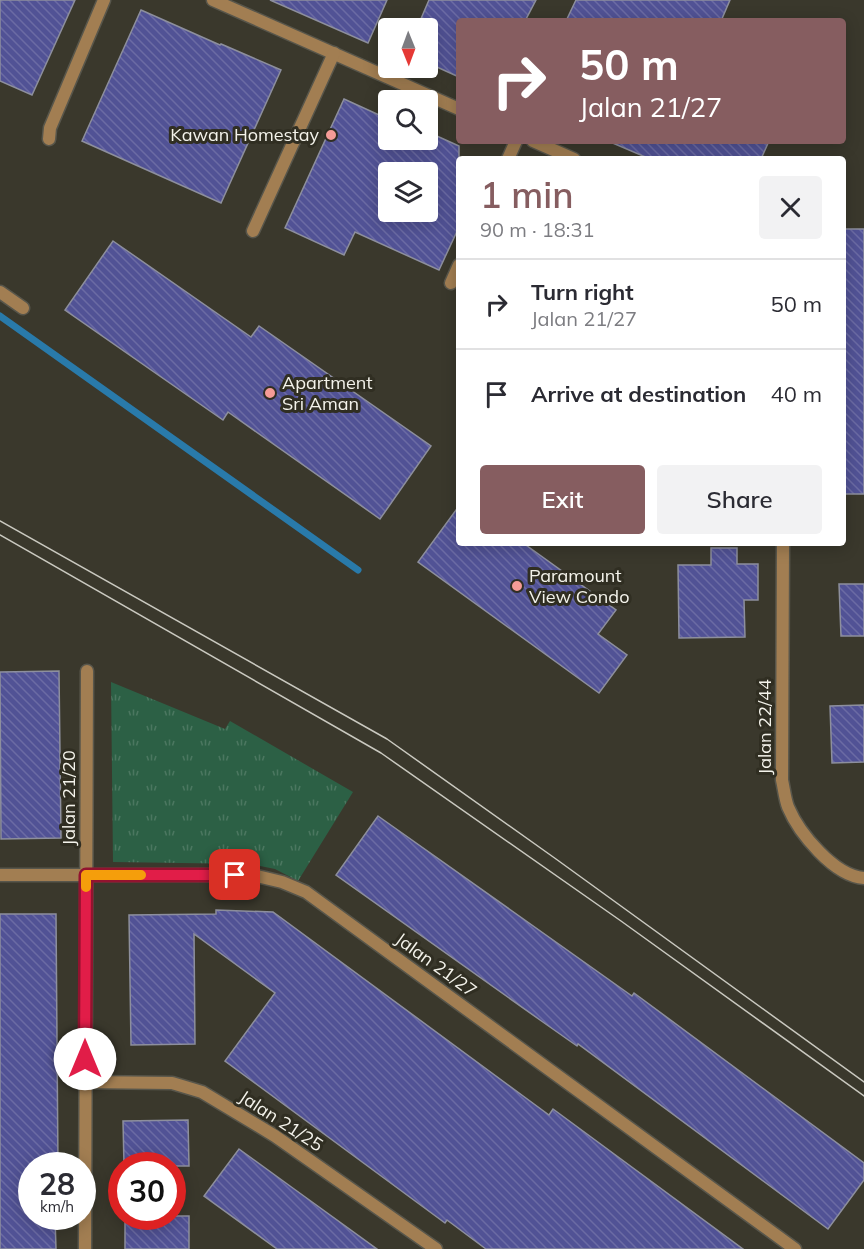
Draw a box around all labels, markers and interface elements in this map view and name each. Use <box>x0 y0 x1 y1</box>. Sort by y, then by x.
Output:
north arrow <box>378 18 438 78</box>
map controls <box>378 18 438 222</box>
text: 50 m <box>579 38 679 91</box>
icon: right <box>480 42 558 120</box>
button: search <box>378 90 438 150</box>
text: Jalan 21/27 <box>579 90 722 124</box>
place label: Kawan Homestay <box>170 123 319 146</box>
marker: Kawan Homestay <box>324 128 338 142</box>
button: layers <box>378 162 438 222</box>
text: 1 min <box>480 172 574 217</box>
button: close <box>759 176 822 239</box>
text: 90 m · 18:31 <box>480 217 594 242</box>
text: Turn right <box>531 278 634 306</box>
icon: right <box>480 288 513 321</box>
text: 50 m <box>771 290 822 318</box>
text: Jalan 21/27 <box>531 306 637 331</box>
place label: Apartment Sri Aman <box>282 371 373 415</box>
icon: arrive <box>480 378 513 411</box>
text: Arrive at destination <box>531 380 746 408</box>
text: 40 m <box>771 380 822 408</box>
marker: Apartment Sri Aman <box>263 386 277 400</box>
button: Exit <box>480 465 645 534</box>
button: Share <box>657 465 822 534</box>
place label: Paramount View Condo <box>529 564 629 608</box>
marker: Paramount View Condo <box>510 579 524 593</box>
street label: Jalan 22/44 <box>753 679 776 775</box>
street label: Jalan 21/20 <box>57 750 80 846</box>
pin <box>209 849 260 900</box>
icon: arrive <box>218 858 251 891</box>
street label: Jalan 21/27 <box>391 927 482 1002</box>
position arrow <box>53 1027 117 1091</box>
street label: Jalan 21/25 <box>235 1085 328 1156</box>
speed limit sign: 30 <box>108 1152 186 1230</box>
text: 28 <box>39 1165 75 1203</box>
text: km/h <box>40 1197 74 1216</box>

